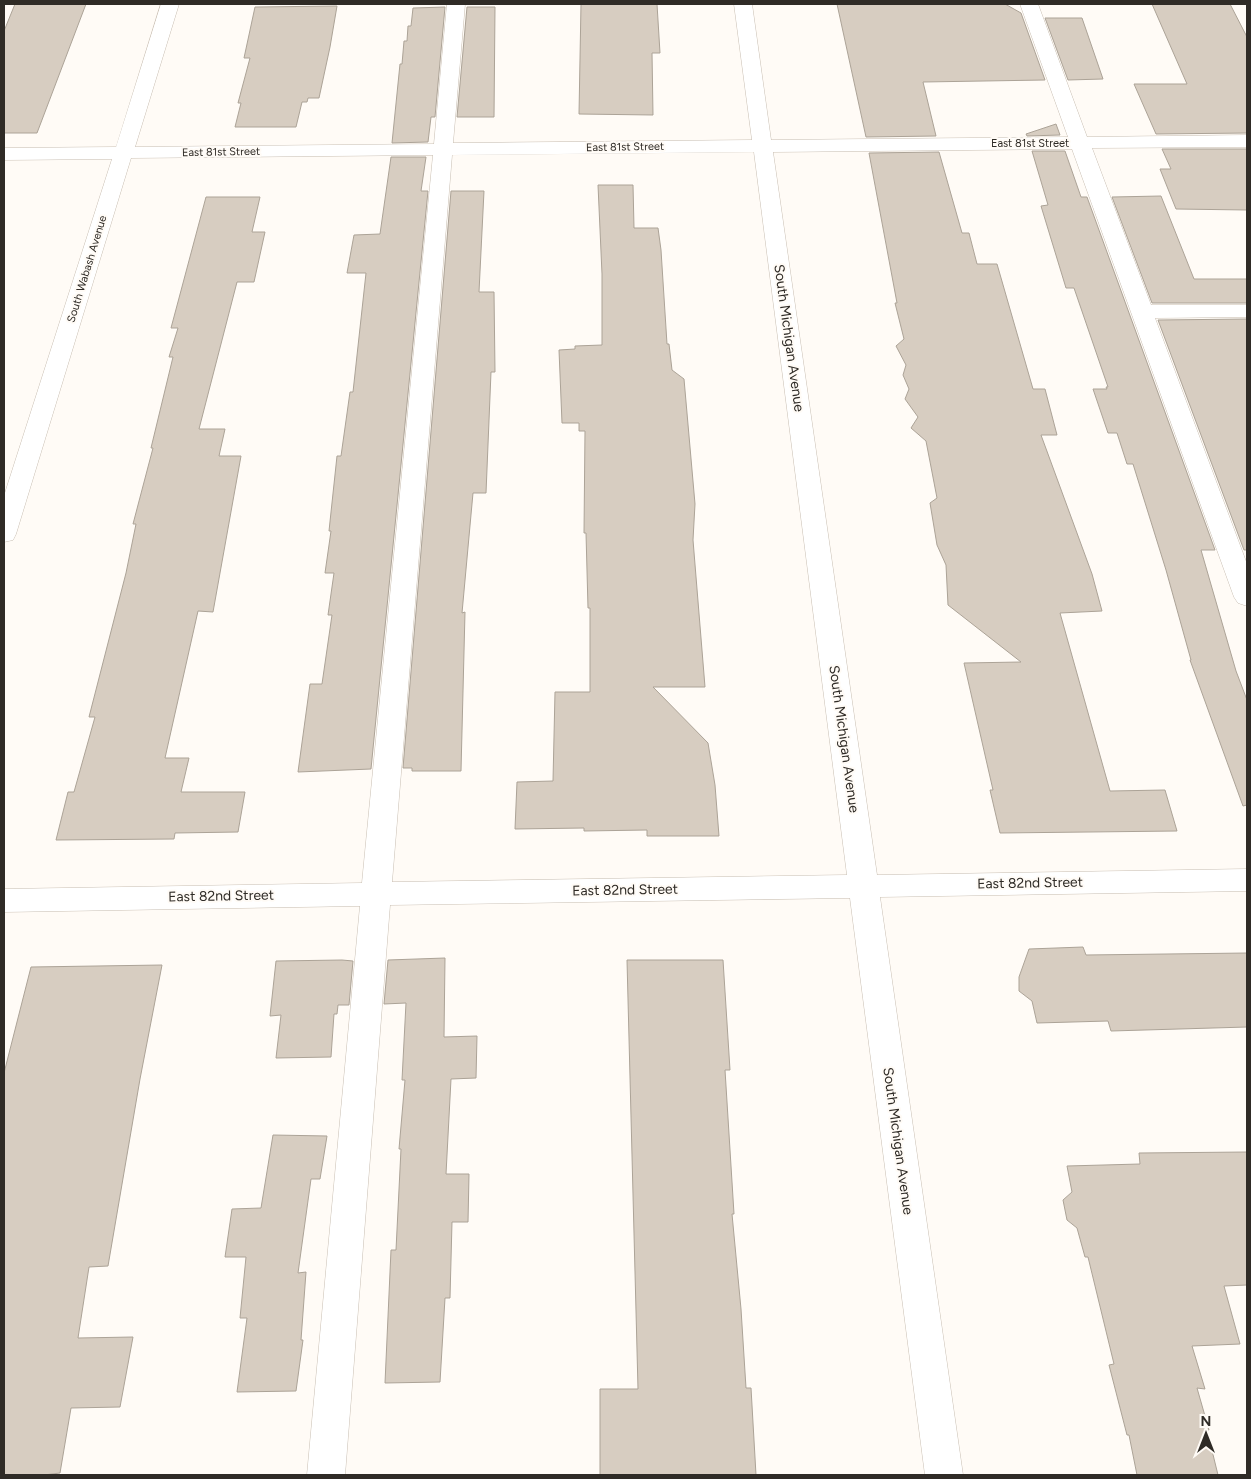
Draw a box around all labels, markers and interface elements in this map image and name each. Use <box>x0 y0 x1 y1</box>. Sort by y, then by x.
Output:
street label: East 81st Street <box>991 137 1069 150</box>
street label: East 81st Street <box>586 140 664 154</box>
street label: East 81st Street <box>182 145 260 159</box>
street label: South Wabash Avenue <box>65 214 109 324</box>
street label: South Michigan Avenue <box>770 263 808 413</box>
street label: South Michigan Avenue <box>825 664 863 814</box>
street label: East 82nd Street <box>977 874 1083 892</box>
street label: East 82nd Street <box>572 881 678 899</box>
street label: East 82nd Street <box>168 887 274 905</box>
street label: South Michigan Avenue <box>879 1066 917 1216</box>
north arrow <box>1181 1409 1231 1459</box>
text: N <box>1201 1413 1211 1430</box>

